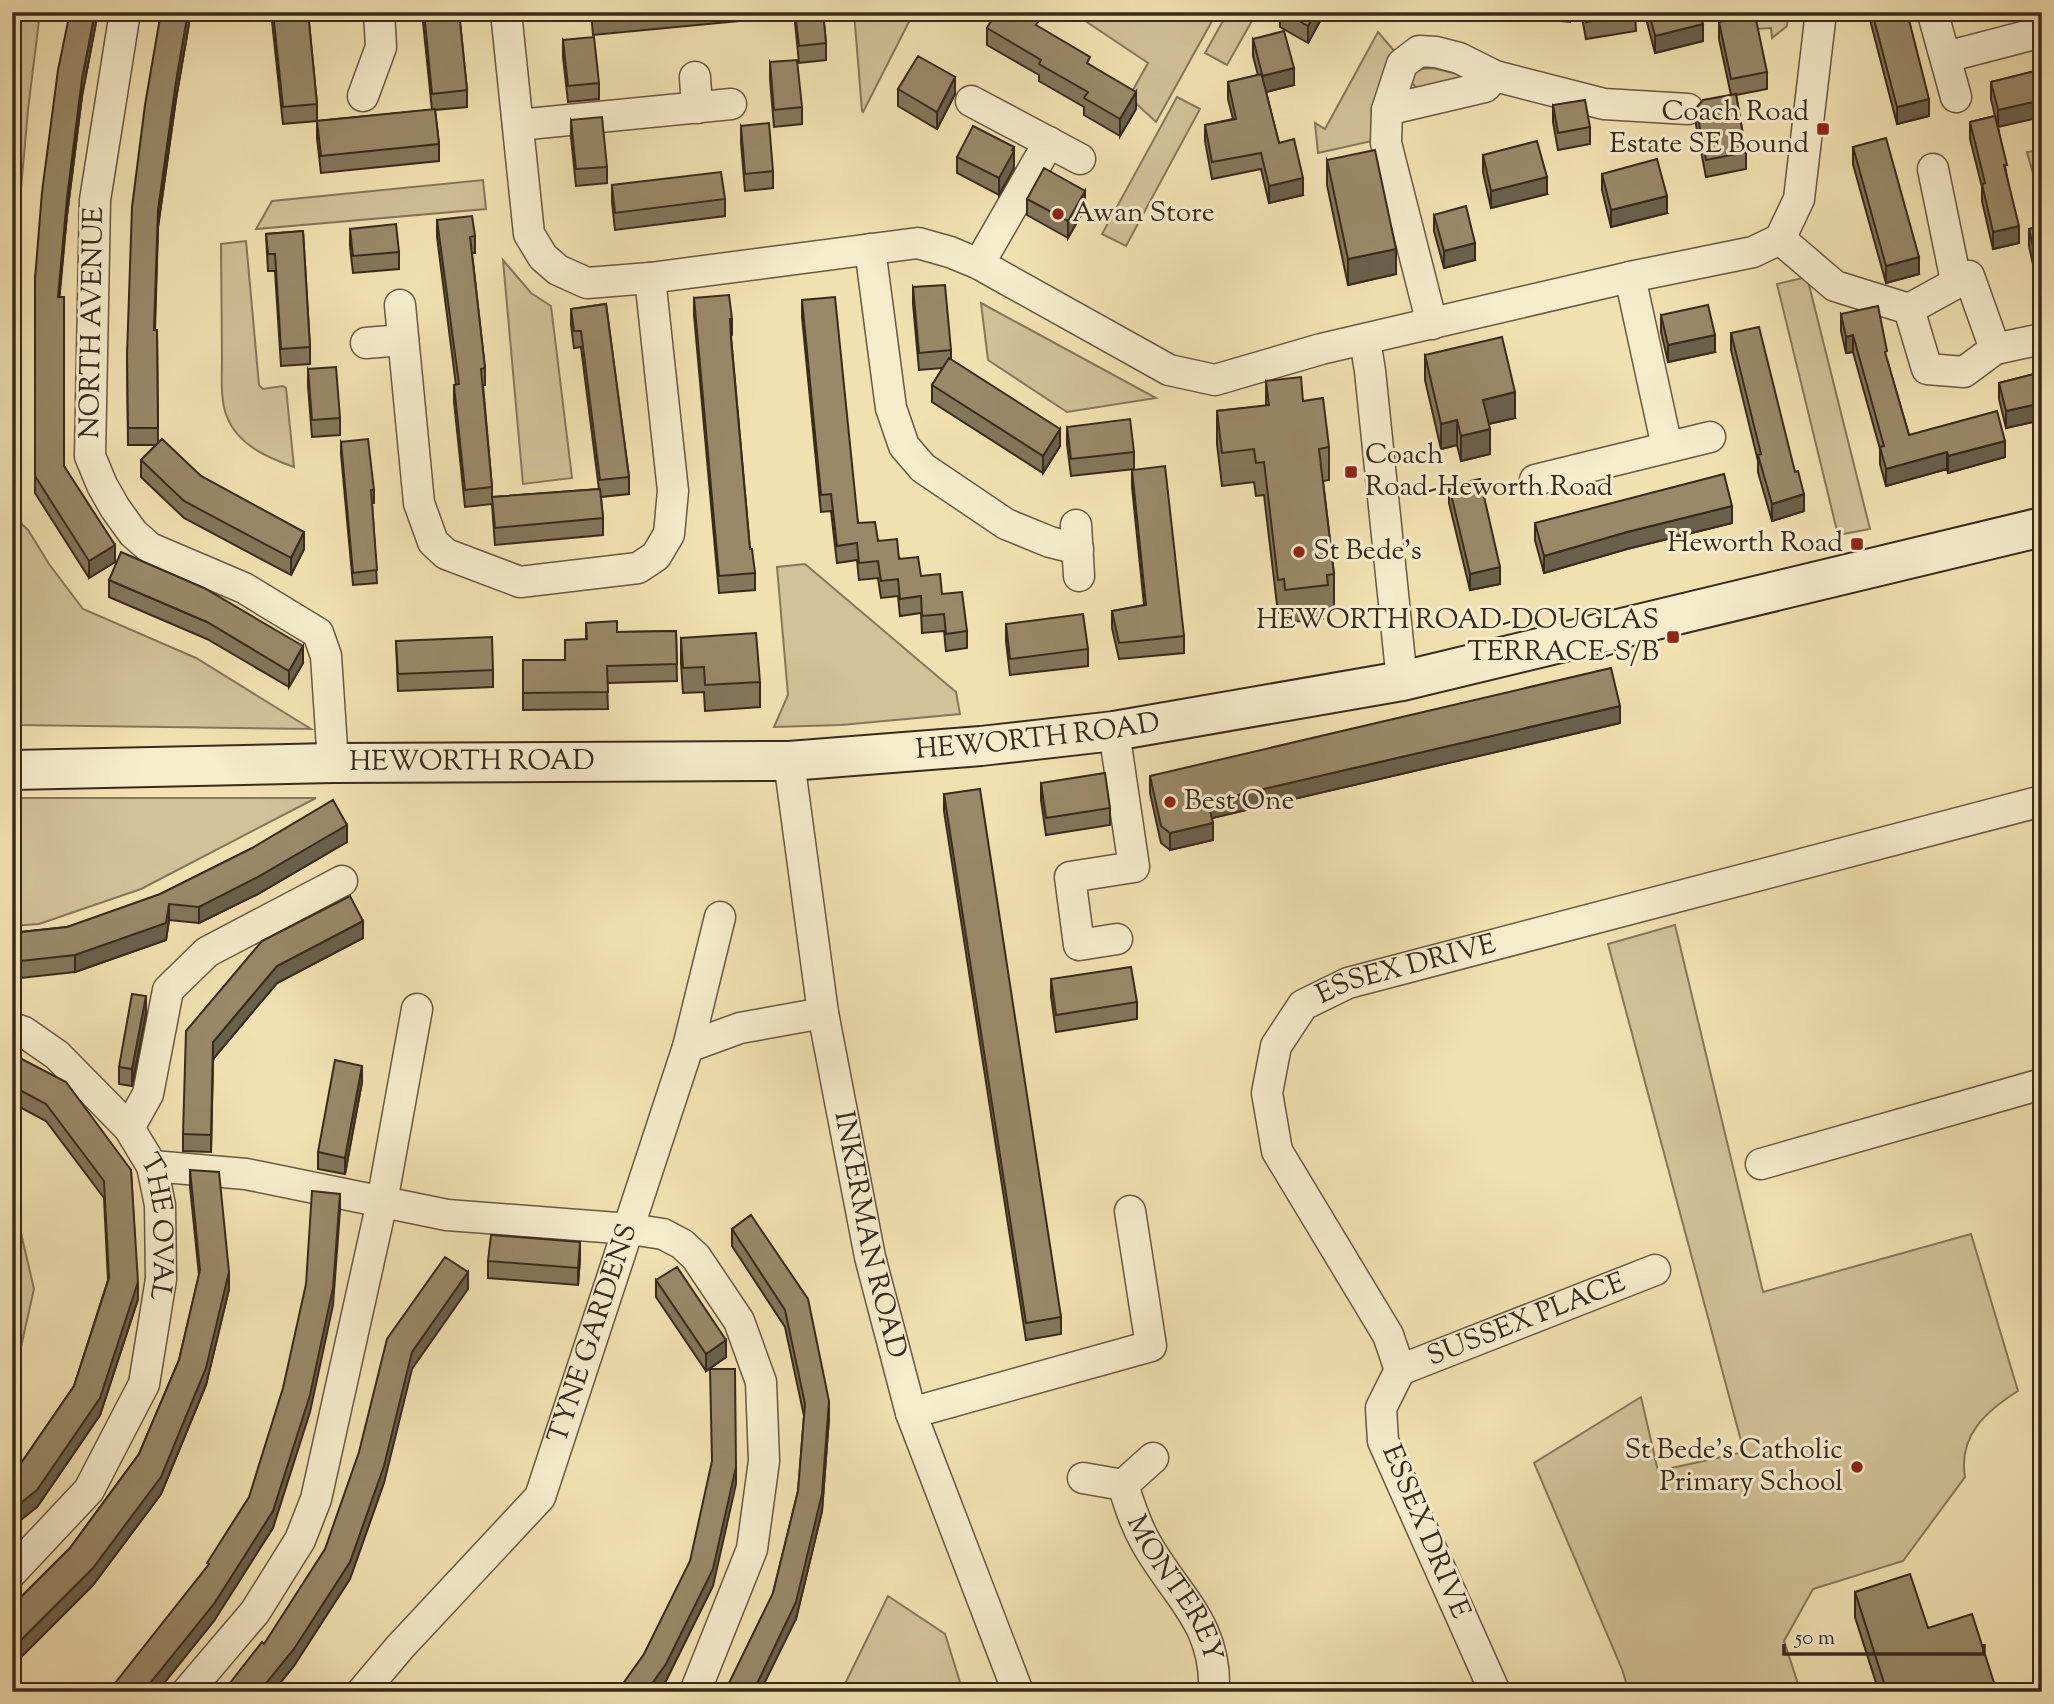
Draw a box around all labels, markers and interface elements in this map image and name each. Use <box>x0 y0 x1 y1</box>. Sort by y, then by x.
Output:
place label: Coach Road Estate SE Bound <box>1610 93 1809 165</box>
marker: Coach Road Estate SE Bound <box>1815 121 1831 137</box>
place label: Awan Store <box>1072 194 1215 234</box>
marker: Awan Store <box>1050 206 1066 222</box>
street label: NORTH AVENUE <box>71 207 115 439</box>
place label: Coach Road-Heworth Road <box>1365 436 1613 508</box>
marker: Coach Road-Heworth Road <box>1343 464 1359 480</box>
place label: Heworth Road <box>1667 524 1843 564</box>
place label: St Bede's <box>1313 532 1422 572</box>
marker: Heworth Road <box>1849 536 1865 552</box>
marker: St Bede's <box>1291 544 1307 560</box>
place label: HEWORTH ROAD-DOUGLAS TERRACE-S/B <box>1256 601 1659 673</box>
marker: HEWORTH ROAD-DOUGLAS TERRACE-S/B <box>1665 629 1681 645</box>
street label: HEWORTH ROAD <box>914 703 1163 771</box>
street label: HEWORTH ROAD <box>349 742 595 783</box>
place label: Best One <box>1184 782 1294 822</box>
marker: Best One <box>1162 794 1178 810</box>
street label: ESSEX DRIVE <box>1310 925 1501 1015</box>
street label: INKERMAN ROAD <box>822 1108 916 1363</box>
street label: THE OVAL <box>129 1146 181 1303</box>
street label: TYNE GARDENS <box>539 1219 648 1449</box>
street label: SUSSEX PLACE <box>1421 1263 1632 1377</box>
place label: St Bede's Catholic Primary School <box>1624 1431 1843 1503</box>
street label: ESSEX DRIVE <box>1370 1439 1480 1625</box>
marker: St Bede's Catholic Primary School <box>1849 1459 1865 1475</box>
street label: MONTEREY <box>1115 1509 1232 1666</box>
scale bar <box>1784 1613 1984 1657</box>
text: 50 m <box>1794 1624 1835 1654</box>

